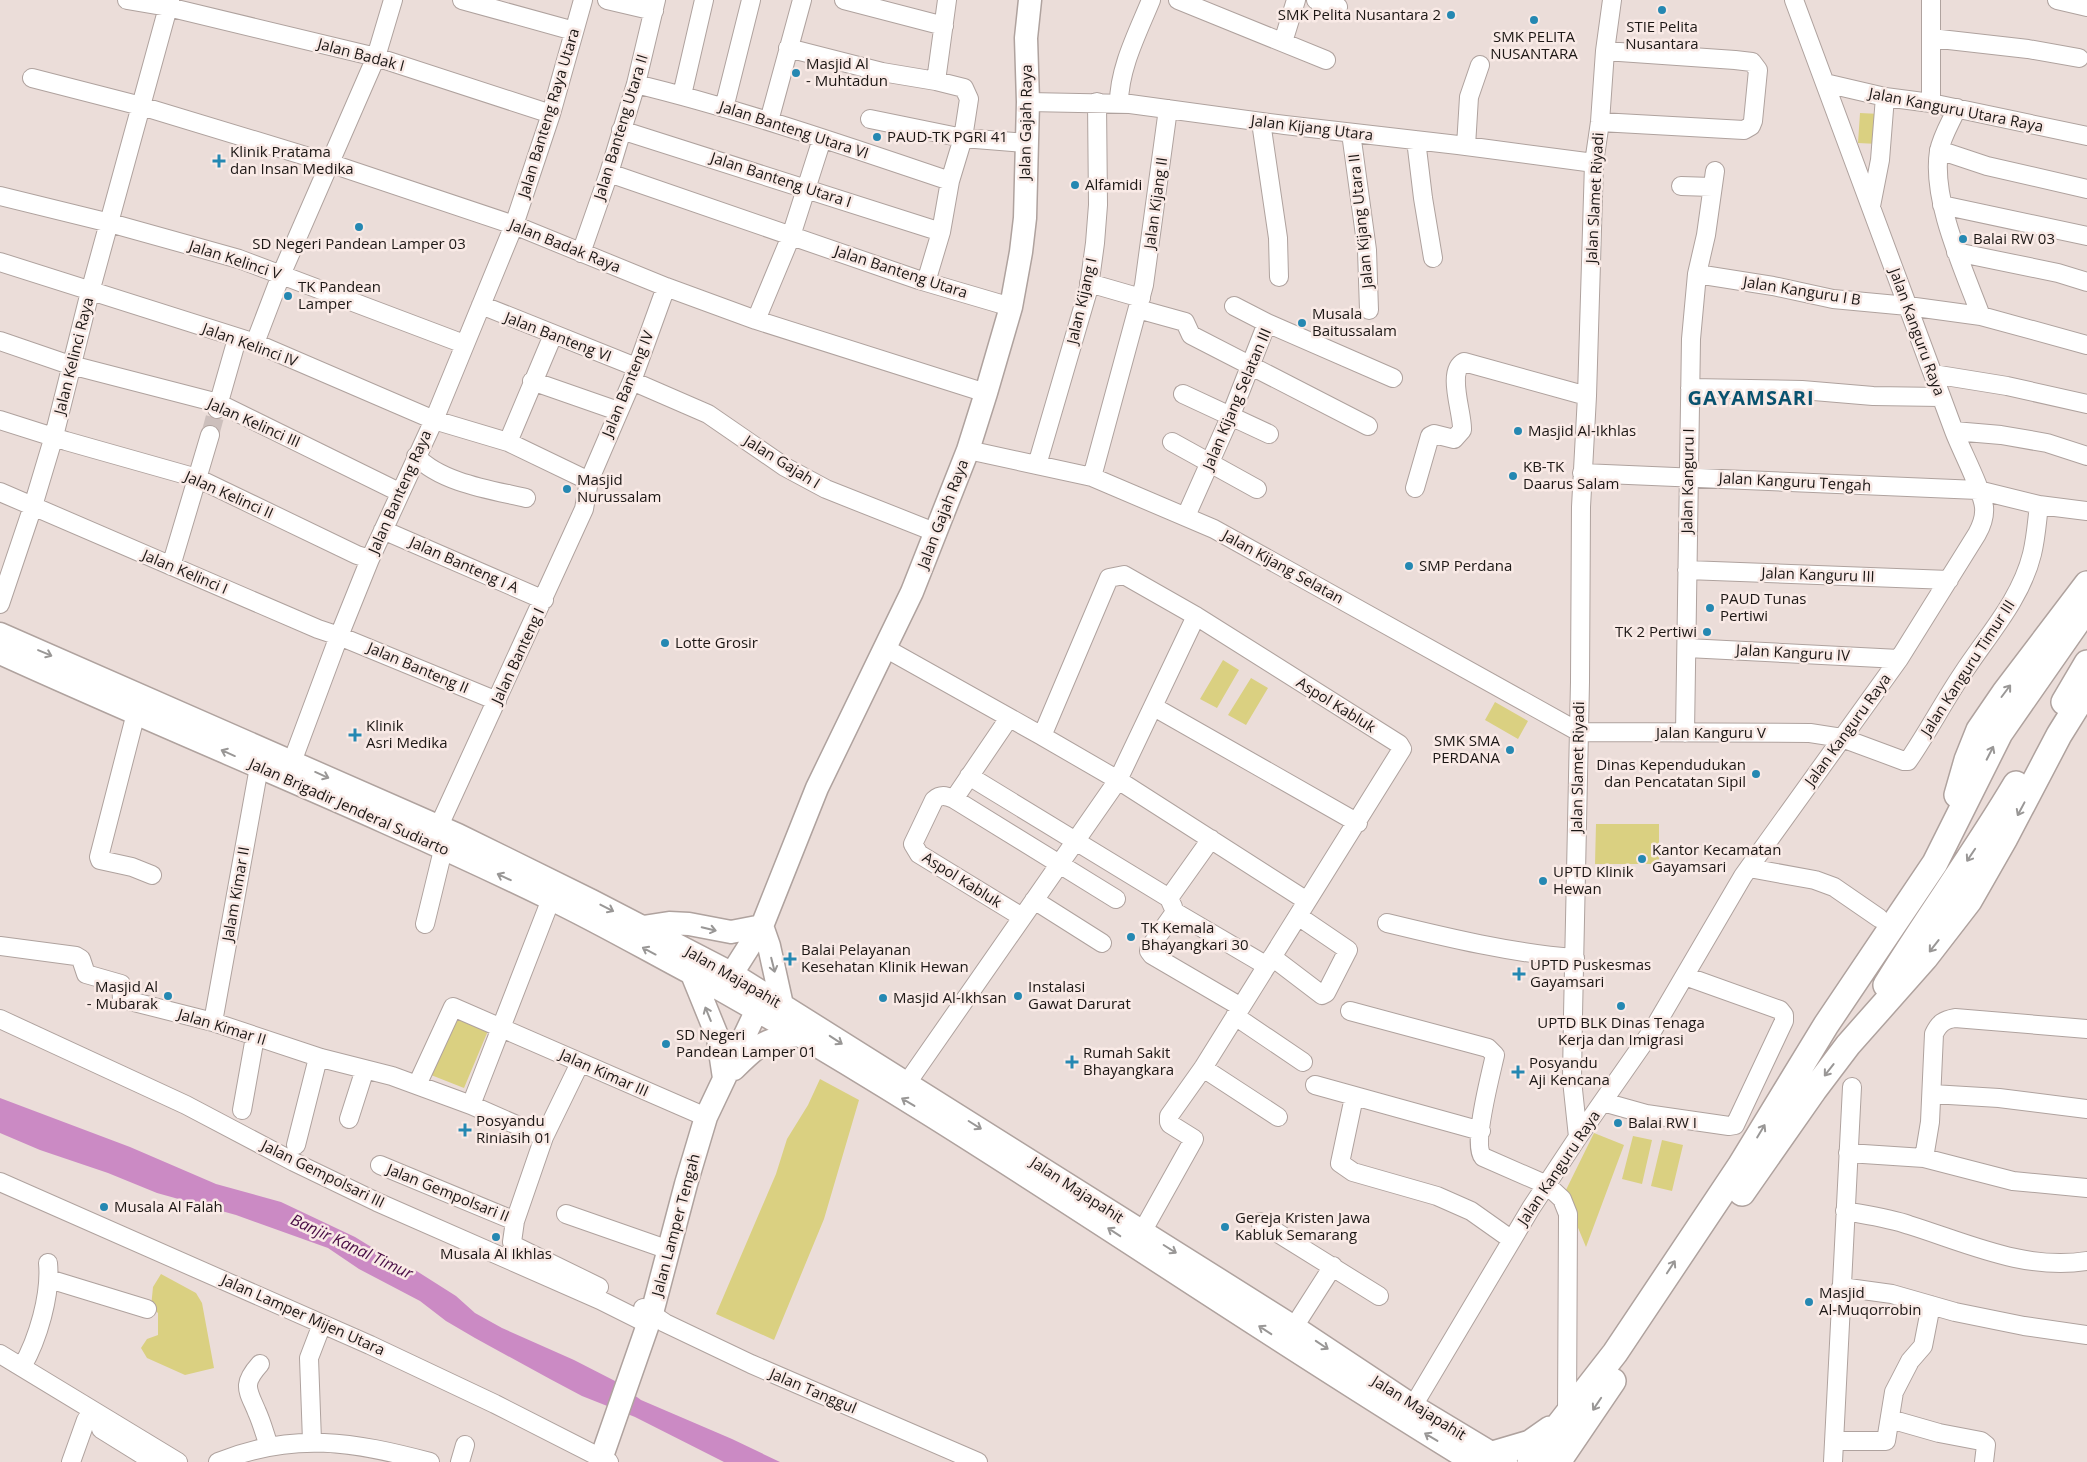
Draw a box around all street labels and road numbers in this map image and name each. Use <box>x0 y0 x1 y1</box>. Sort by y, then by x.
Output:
street label: Jalan Banteng Raya Utara <box>512 26 583 202</box>
street label: Jalan Badak I <box>314 32 407 75</box>
street label: Jalan Banteng Utara II <box>588 52 652 204</box>
street label: Jalan Gajah Raya <box>1014 64 1036 182</box>
street label: Jalan Kanguru Utara Raya <box>1865 82 2045 136</box>
street label: Jalan Banteng Utara VI <box>715 95 872 163</box>
street label: Jalan Kijang Utara <box>1248 109 1374 144</box>
street label: Jalan Slamet Riyadi <box>1580 132 1607 266</box>
street label: Jalan Banteng Utara I <box>706 146 854 211</box>
street label: Jalan Kijang Utara II <box>1343 153 1377 291</box>
street label: Jalan Kijang II <box>1138 156 1171 252</box>
street label: Jalan Badak Raya <box>505 213 624 277</box>
street label: Jalan Kelinci V <box>185 234 284 283</box>
street label: Jalan Banteng Utara <box>830 239 970 302</box>
street label: Jalan Kijang I <box>1061 256 1101 348</box>
street label: Jalan Kanguru Raya <box>1885 263 1950 398</box>
street label: Jalan Kanguru I B <box>1740 271 1862 309</box>
street label: Jalan Kelinci Raya <box>48 295 97 418</box>
street label: Jalan Banteng VI <box>500 306 615 366</box>
street label: Jalan Kelinci IV <box>198 317 301 371</box>
street label: Jalan Kijang Selatan III <box>1196 325 1275 474</box>
street label: Jalan Banteng IV <box>596 327 658 442</box>
street label: Jalan Kelinci III <box>203 392 304 451</box>
street label: Jalan Banteng Raya <box>362 427 435 558</box>
street label: Jalan Kanguru I <box>1676 428 1698 536</box>
street label: Jalan Gajah I <box>739 429 824 492</box>
street label: Jalan Gajah Raya <box>911 456 972 573</box>
street label: Jalan Kelinci II <box>180 465 277 523</box>
street label: Jalan Kanguru Tengah <box>1716 467 1872 495</box>
street label: Jalan Kijang Selatan <box>1218 524 1348 608</box>
street label: Jalan Banteng I A <box>405 530 523 597</box>
street label: Jalan Kelinci I <box>138 543 231 598</box>
street label: Jalan Kanguru III <box>1759 562 1875 586</box>
street label: Jalan Kanguru Timur III <box>1914 595 2019 741</box>
street label: Jalan Banteng I <box>485 604 548 709</box>
street label: Jalan Banteng II <box>363 636 472 697</box>
street label: Jalan Kanguru IV <box>1734 639 1851 665</box>
street label: Jalan Kanguru Raya <box>1798 669 1895 791</box>
street label: Aspol Kabluk <box>1293 672 1380 737</box>
street label: Jalan Slamet Riyadi <box>1566 701 1588 835</box>
street label: Jalan Kanguru V <box>1654 722 1766 742</box>
street label: Jalan Brigadir Jenderal Sudiarto <box>244 752 453 859</box>
street label: Jalam Kimar II <box>216 845 253 945</box>
street label: Aspol Kabluk <box>919 847 1006 912</box>
street label: Jalan Majapahit <box>680 940 785 1012</box>
street label: Jalan Kimar II <box>174 1003 269 1049</box>
street label: Jalan Kimar III <box>555 1043 652 1101</box>
street label: Jalan Kanguru Raya <box>1511 1106 1604 1230</box>
street label: Jalan Gempolsari III <box>257 1134 388 1212</box>
street label: Jalan Majapahit <box>1025 1150 1128 1227</box>
street label: Jalan Lamper Tengah <box>646 1151 704 1300</box>
street label: Jalan Gempolsari II <box>382 1158 513 1226</box>
street label: Jalan Lamper Mijen Utara <box>217 1268 388 1359</box>
street label: Jalan Tanggul <box>765 1362 860 1417</box>
street label: Jalan Majapahit <box>1367 1369 1470 1444</box>

